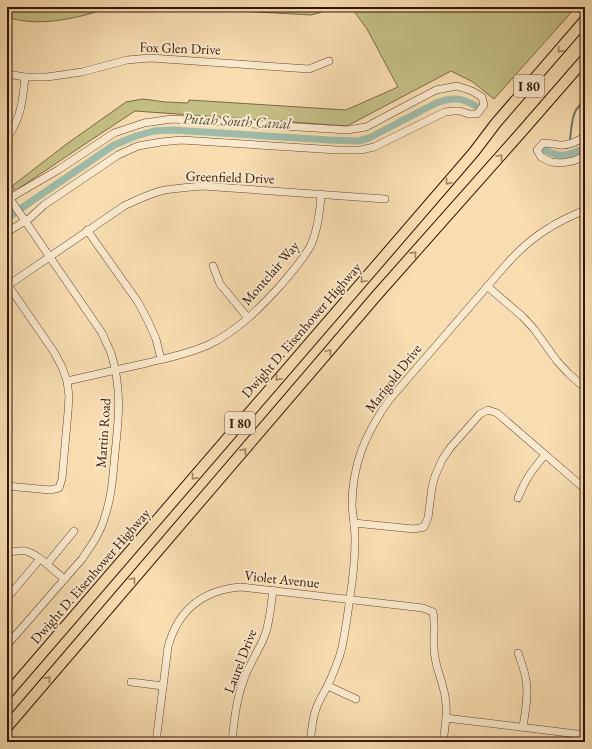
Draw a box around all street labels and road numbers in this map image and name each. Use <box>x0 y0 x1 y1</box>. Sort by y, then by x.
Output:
street label: Fox Glen Drive <box>139 38 221 58</box>
road number: I 80 <box>514 75 544 97</box>
street label: Greenfield Drive <box>185 166 275 188</box>
street label: Montclair Way <box>237 236 303 309</box>
street label: Dwight D. Eisenhower Highway <box>237 258 365 401</box>
street label: Marigold Drive <box>361 340 426 416</box>
street label: Martin Road <box>92 397 114 469</box>
road number: I 80 <box>225 412 255 434</box>
street label: Dwight D. Eisenhower Highway <box>26 504 154 647</box>
street label: Violet Avenue <box>244 566 321 592</box>
street label: Laurel Drive <box>220 626 261 696</box>

